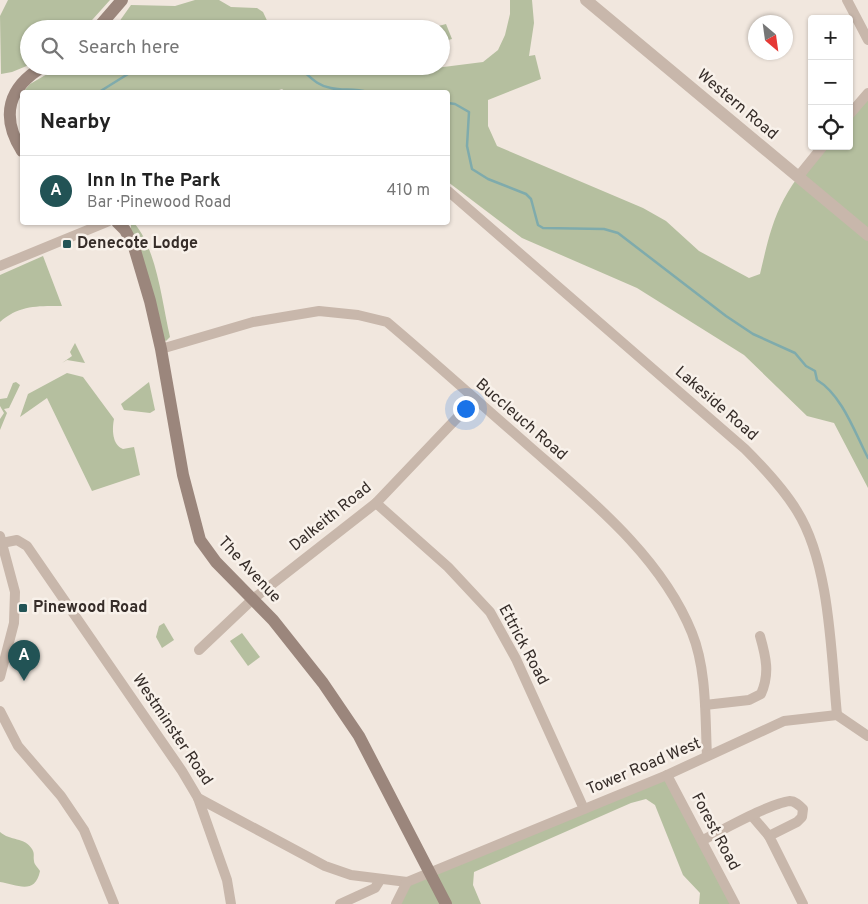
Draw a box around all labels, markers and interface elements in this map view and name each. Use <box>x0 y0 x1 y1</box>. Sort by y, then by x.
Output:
north arrow <box>748 15 793 60</box>
map controls <box>808 15 853 150</box>
button: + <box>808 15 853 60</box>
search box <box>20 20 450 75</box>
icon: search <box>38 34 66 62</box>
text: Search here <box>78 36 180 60</box>
button: − <box>808 60 853 105</box>
street label: Western Road <box>692 65 782 145</box>
button: locate <box>808 105 853 150</box>
text: Nearby <box>40 109 111 136</box>
text: Inn In The Park <box>87 169 221 193</box>
text: A <box>50 181 62 201</box>
text: 410 m <box>387 181 430 201</box>
text: Bar · Pinewood Road <box>87 193 231 213</box>
place label: Denecote Lodge <box>77 234 198 254</box>
marker: Denecote Lodge <box>61 238 73 250</box>
street label: Lakeside Road <box>670 362 762 446</box>
street label: Buccleuch Road <box>471 375 571 465</box>
your location <box>453 396 479 422</box>
street label: Dalkeith Road <box>286 478 376 556</box>
street label: The Avenue <box>213 533 285 607</box>
place label: Pinewood Road <box>33 598 147 618</box>
street label: Ettrick Road <box>493 601 553 689</box>
marker: Pinewood Road <box>17 602 29 614</box>
pin: A <box>8 640 40 681</box>
street label: Westminster Road <box>127 671 217 789</box>
street label: Tower Road West <box>584 734 704 800</box>
street label: Forest Road <box>686 790 744 874</box>

